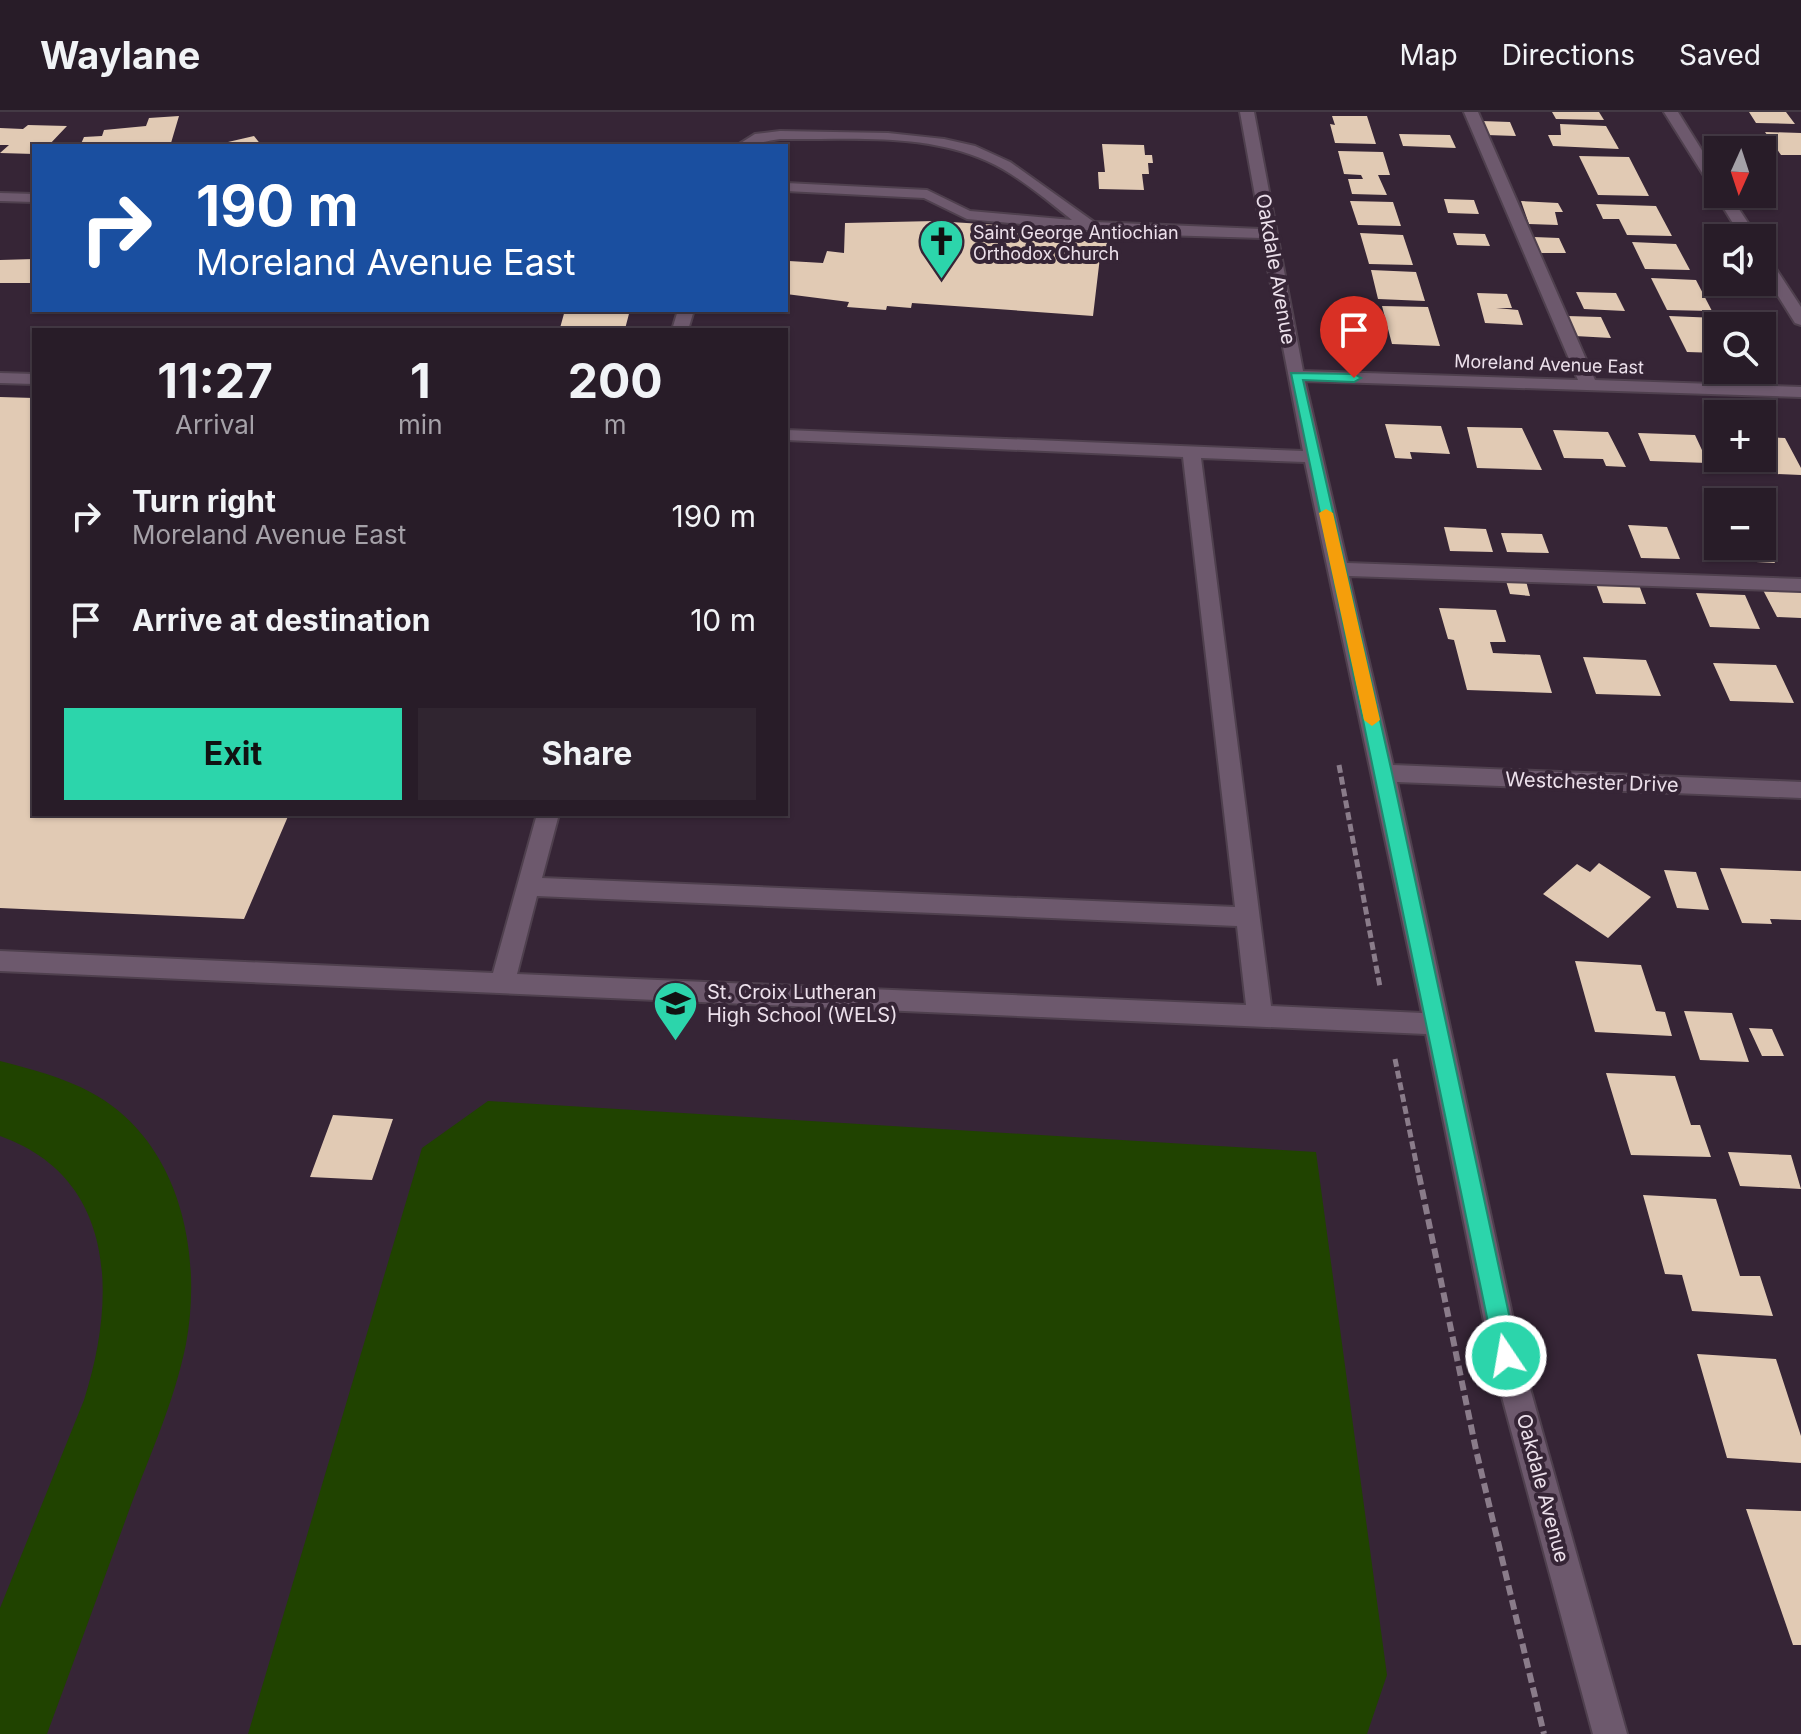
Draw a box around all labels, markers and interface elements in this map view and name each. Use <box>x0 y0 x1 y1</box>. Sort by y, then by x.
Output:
text: Waylane <box>40 32 200 78</box>
text: Map <box>1399 38 1458 72</box>
text: Directions <box>1502 38 1635 72</box>
text: Saved <box>1679 38 1761 72</box>
north arrow <box>1704 136 1776 208</box>
map controls <box>1704 136 1776 560</box>
text: 190 m <box>196 172 359 240</box>
icon: right <box>64 176 168 280</box>
street label: Oakdale Avenue <box>1251 192 1301 346</box>
church icon: Saint George Antiochian Orthodox Church <box>918 218 966 281</box>
place label: Saint George Antiochian Orthodox Church <box>973 222 1179 264</box>
button: sound <box>1704 224 1776 296</box>
text: Moreland Avenue East <box>196 240 576 284</box>
pin <box>1320 296 1388 378</box>
icon: arrive <box>1332 308 1376 352</box>
button: search <box>1704 312 1776 384</box>
street label: Moreland Avenue East <box>1454 350 1644 378</box>
text: 11:27 <box>157 351 273 410</box>
text: 1 <box>410 351 431 410</box>
text: 200 <box>568 351 663 410</box>
button: + <box>1704 400 1776 472</box>
text: Arrival <box>175 409 255 440</box>
text: min <box>398 409 443 440</box>
text: m <box>604 409 627 440</box>
text: Turn right <box>132 483 276 519</box>
button: − <box>1704 488 1776 560</box>
icon: right <box>64 494 108 538</box>
text: 190 m <box>672 498 756 534</box>
text: Moreland Avenue East <box>132 519 406 550</box>
icon: arrive <box>64 598 108 642</box>
text: Arrive at destination <box>132 602 430 638</box>
text: 10 m <box>690 602 756 638</box>
button: Exit <box>64 708 402 800</box>
button: Share <box>418 708 756 800</box>
street label: Westchester Drive <box>1505 767 1679 797</box>
school or university icon: St. Croix Lutheran High School (WELS) <box>652 980 700 1043</box>
place label: St. Croix Lutheran High School (WELS) <box>707 980 897 1027</box>
position arrow <box>1464 1314 1548 1398</box>
street label: Oakdale Avenue <box>1512 1411 1574 1565</box>

